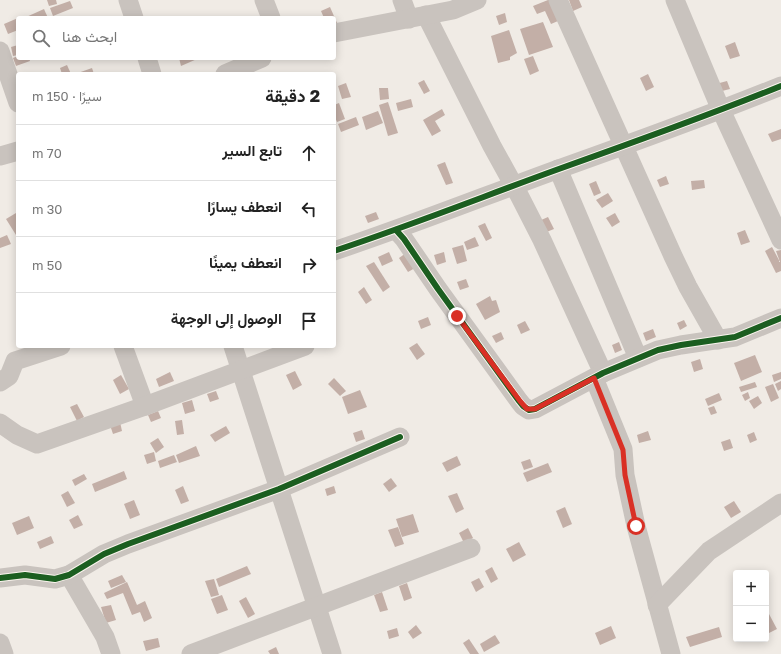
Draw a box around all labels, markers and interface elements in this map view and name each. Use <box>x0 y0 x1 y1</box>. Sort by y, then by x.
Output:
search box <box>16 16 336 60</box>
icon: search <box>30 27 52 49</box>
text: ابحث هنا <box>62 27 117 45</box>
text: 2 دقيقة <box>265 85 320 106</box>
text: سيرًا · 150 m <box>32 88 102 104</box>
text: تابع السير <box>222 141 282 159</box>
icon: ahead <box>298 142 320 164</box>
text: 70 m <box>32 145 62 161</box>
text: انعطف يسارًا <box>207 197 282 215</box>
icon: left <box>298 198 320 220</box>
text: 30 m <box>32 201 62 217</box>
text: انعطف يمينًا <box>209 253 282 271</box>
icon: right <box>298 254 320 276</box>
text: 50 m <box>32 257 62 273</box>
route end <box>448 307 466 325</box>
text: الوصول إلى الوجهة <box>171 309 282 327</box>
icon: arrive <box>298 310 320 332</box>
route start <box>627 517 645 535</box>
map controls <box>733 570 769 642</box>
button: + <box>733 570 769 606</box>
button: − <box>733 606 769 642</box>

